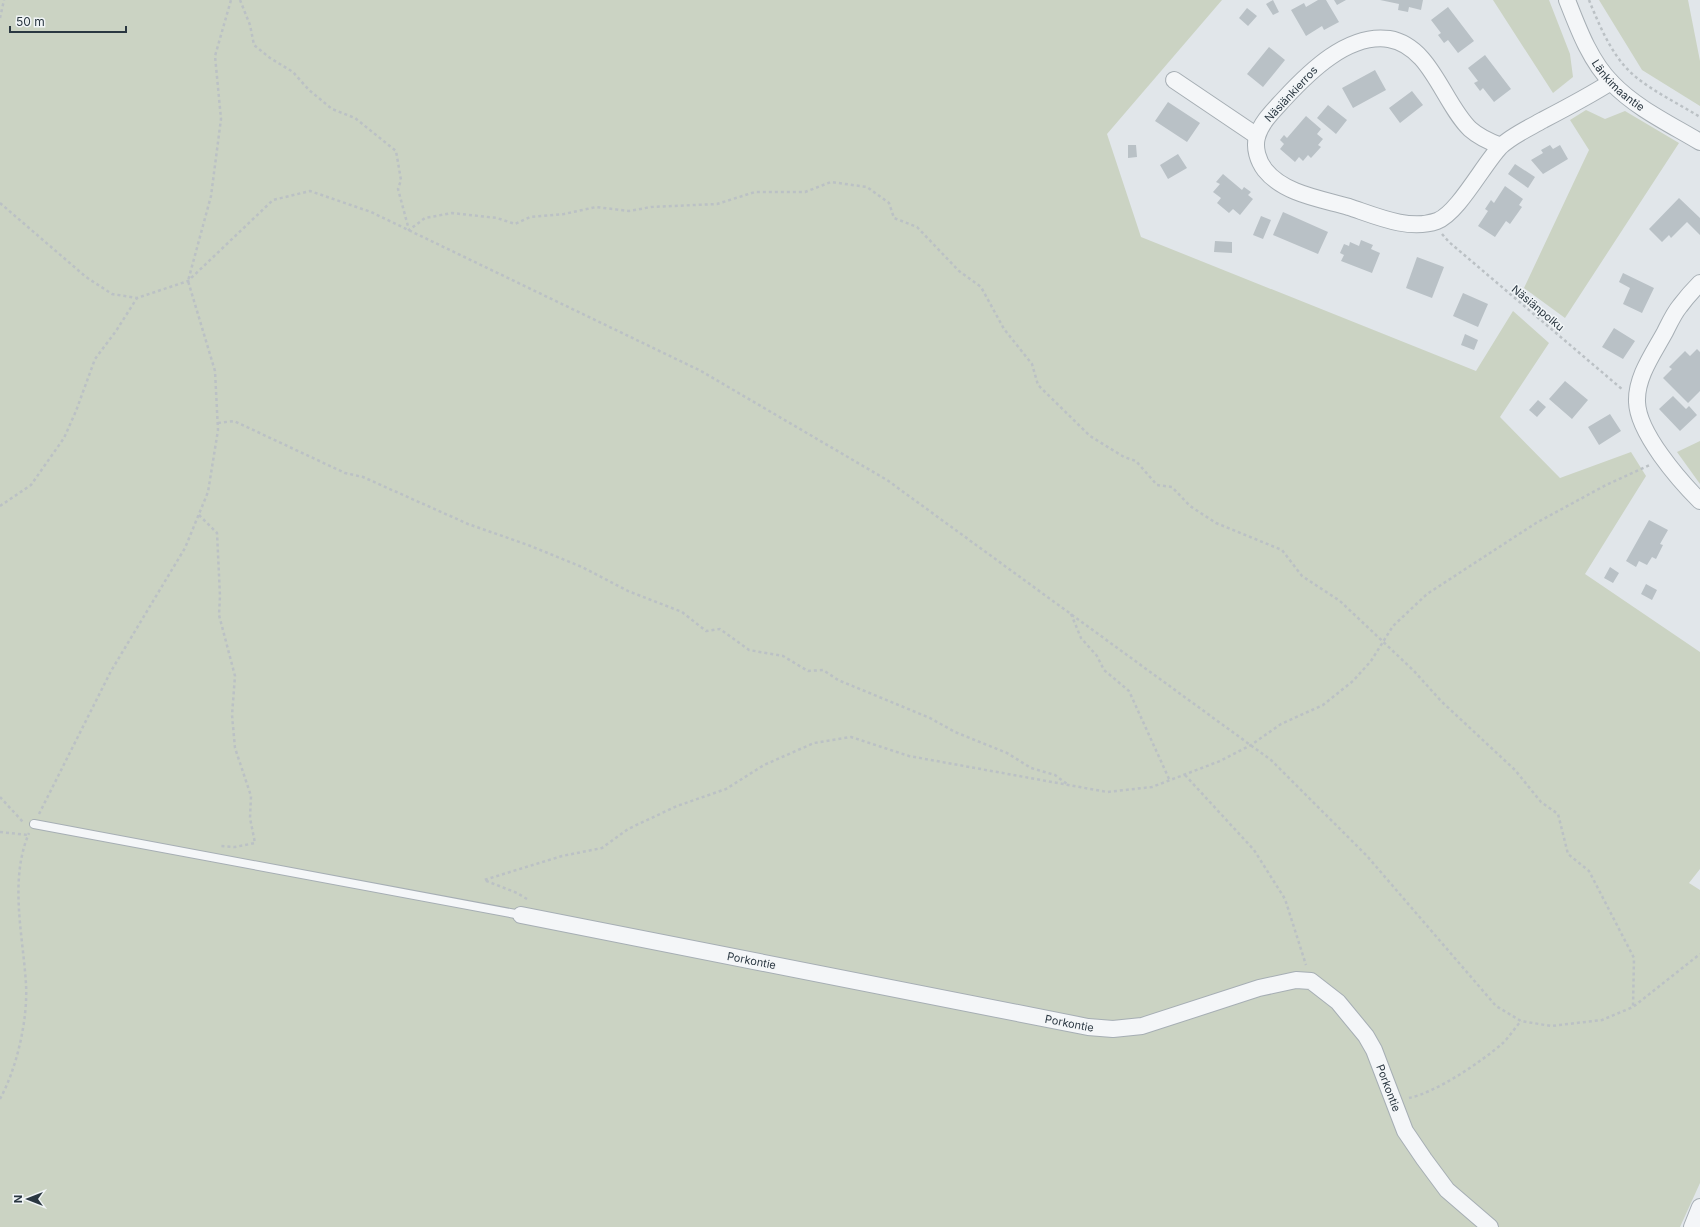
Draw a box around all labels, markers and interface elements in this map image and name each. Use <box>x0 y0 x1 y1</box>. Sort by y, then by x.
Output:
scale bar <box>10 8 126 34</box>
text: 50 m <box>16 14 45 29</box>
street label: Länkimaantie <box>1589 57 1647 114</box>
street label: Näsiänkierros <box>1262 63 1321 125</box>
street label: Näsiänpolku <box>1509 282 1567 334</box>
street label: Porkontie <box>726 949 777 972</box>
street label: Porkontie <box>1044 1012 1094 1034</box>
street label: Porkontie <box>1373 1062 1404 1113</box>
north arrow <box>8 1179 48 1219</box>
text: N <box>11 1195 25 1203</box>

